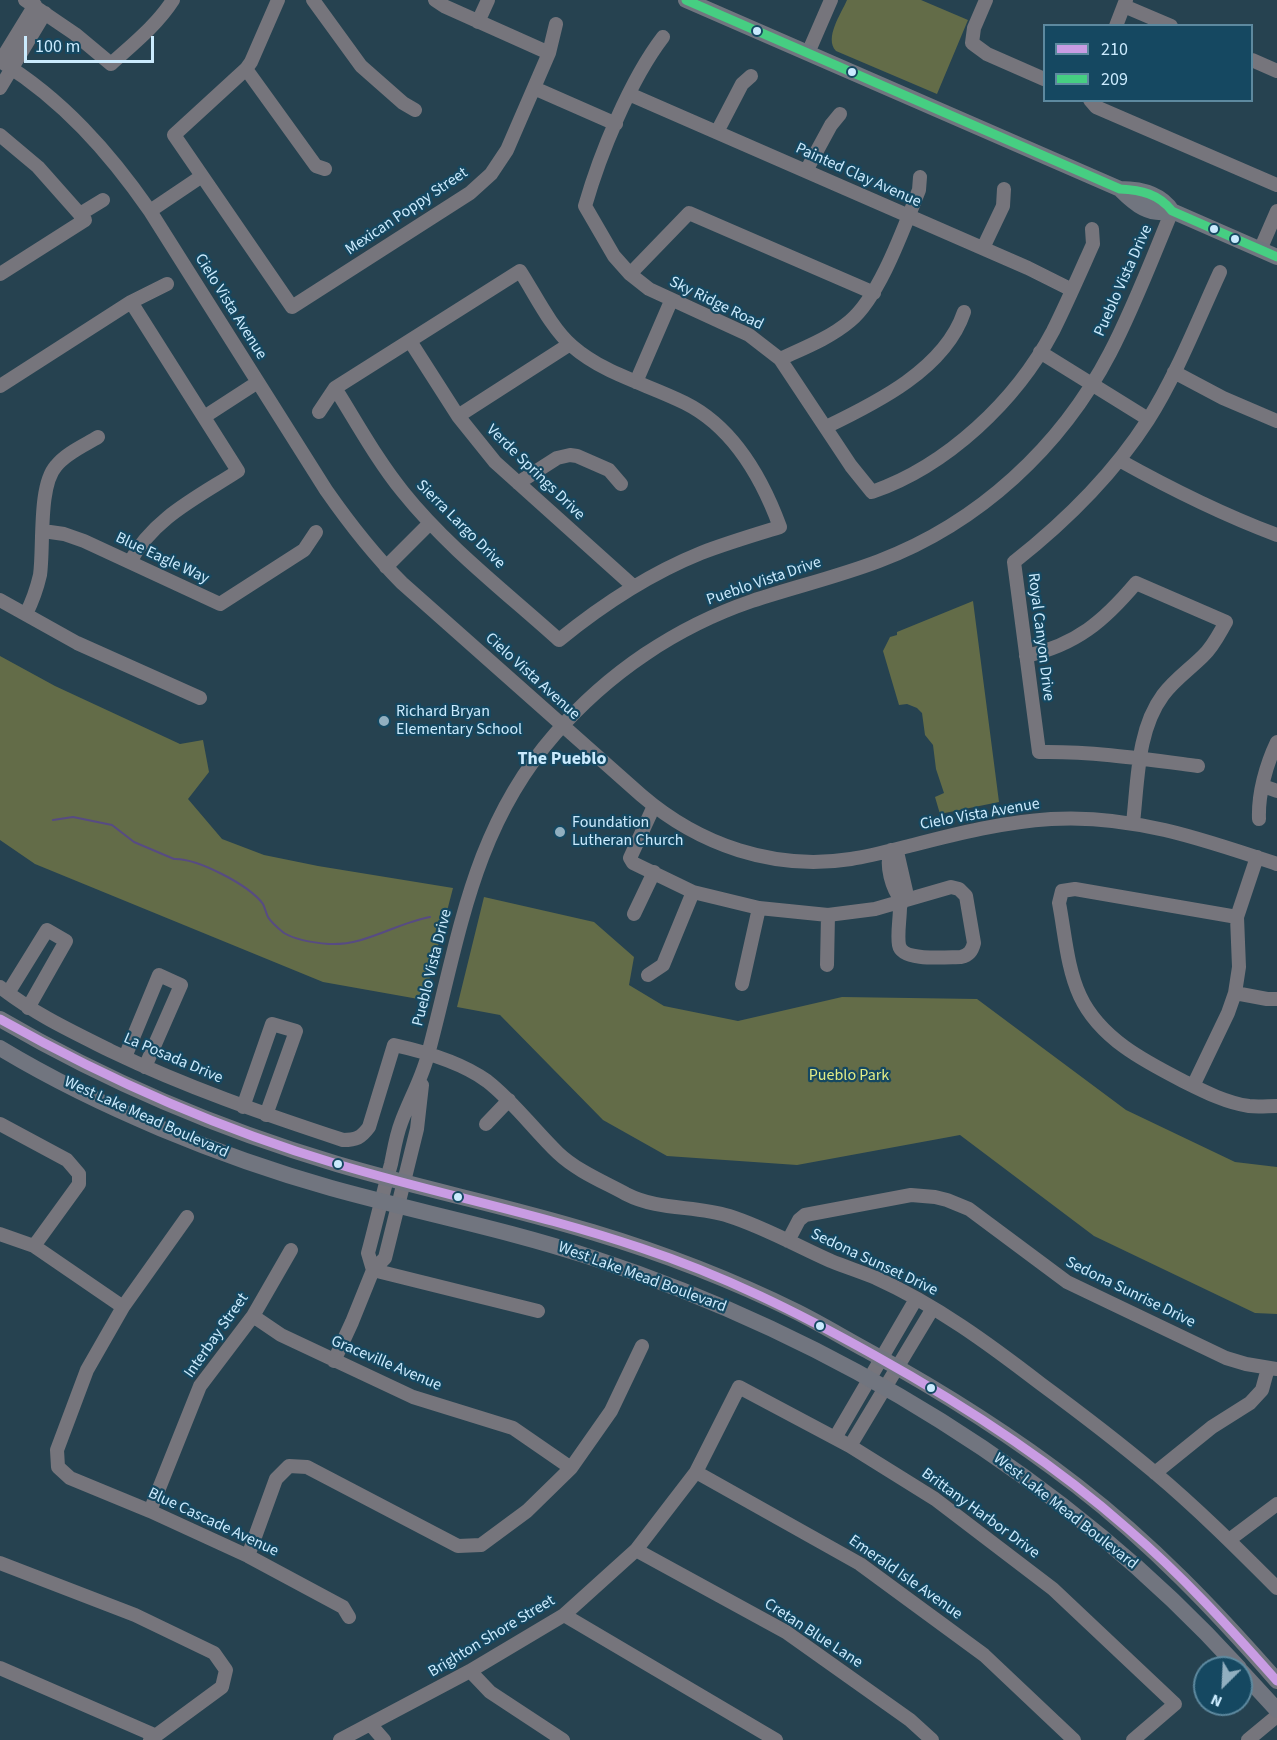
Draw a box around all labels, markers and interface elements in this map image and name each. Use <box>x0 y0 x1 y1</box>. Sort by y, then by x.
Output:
scale bar <box>27 24 158 62</box>
legend <box>1043 24 1253 102</box>
unlabelled marker <box>751 25 763 37</box>
text: 100 m <box>35 34 80 59</box>
text: 210 <box>1101 37 1128 62</box>
unlabelled marker <box>846 66 858 78</box>
text: 209 <box>1101 67 1128 92</box>
street label: Painted Clay Avenue <box>792 140 924 212</box>
street label: Mexican Poppy Street <box>342 164 472 260</box>
street label: Pueblo Vista Drive <box>1091 222 1157 340</box>
unlabelled marker <box>1208 223 1220 235</box>
unlabelled marker <box>1229 233 1241 245</box>
street label: Cielo Vista Avenue <box>190 251 270 363</box>
street label: Sky Ridge Road <box>666 273 766 335</box>
street label: Verde Springs Drive <box>482 421 588 525</box>
street label: Sierra Largo Drive <box>411 476 509 574</box>
street label: Blue Eagle Way <box>112 529 212 589</box>
street label: Pueblo Vista Drive <box>704 553 824 611</box>
street label: Royal Canyon Drive <box>1023 572 1057 702</box>
street label: Cielo Vista Avenue <box>481 629 583 725</box>
place label: Richard Bryan Elementary School <box>396 702 522 740</box>
marker: Richard Bryan Elementary School <box>377 714 391 728</box>
district label: The Pueblo <box>518 749 606 771</box>
street label: Cielo Vista Avenue <box>919 795 1041 835</box>
place label: Foundation Lutheran Church <box>572 813 683 851</box>
marker: Foundation Lutheran Church <box>553 825 567 839</box>
street label: Pueblo Vista Drive <box>409 907 457 1029</box>
street label: La Posada Drive <box>120 1029 226 1089</box>
park label: Pueblo Park <box>809 1066 889 1086</box>
street label: West Lake Mead Boulevard <box>61 1073 231 1163</box>
unlabelled marker <box>332 1158 344 1170</box>
unlabelled marker <box>452 1191 464 1203</box>
street label: Sedona Sunset Drive <box>807 1225 941 1301</box>
street label: West Lake Mead Boulevard <box>555 1239 729 1317</box>
street label: Sedona Sunrise Drive <box>1062 1253 1198 1333</box>
street label: Interbay Street <box>181 1290 253 1382</box>
unlabelled marker <box>814 1320 826 1332</box>
street label: Graceville Avenue <box>328 1332 444 1396</box>
unlabelled marker <box>925 1382 937 1394</box>
street label: West Lake Mead Boulevard <box>989 1450 1141 1574</box>
street label: Brittany Harbor Drive <box>917 1465 1043 1563</box>
street label: Blue Cascade Avenue <box>145 1484 281 1562</box>
street label: Emerald Isle Avenue <box>844 1532 966 1624</box>
street label: Brighton Shore Street <box>425 1592 559 1682</box>
street label: Cretan Blue Lane <box>760 1595 866 1673</box>
north arrow <box>1193 1656 1253 1716</box>
text: N <box>1207 1688 1226 1713</box>

